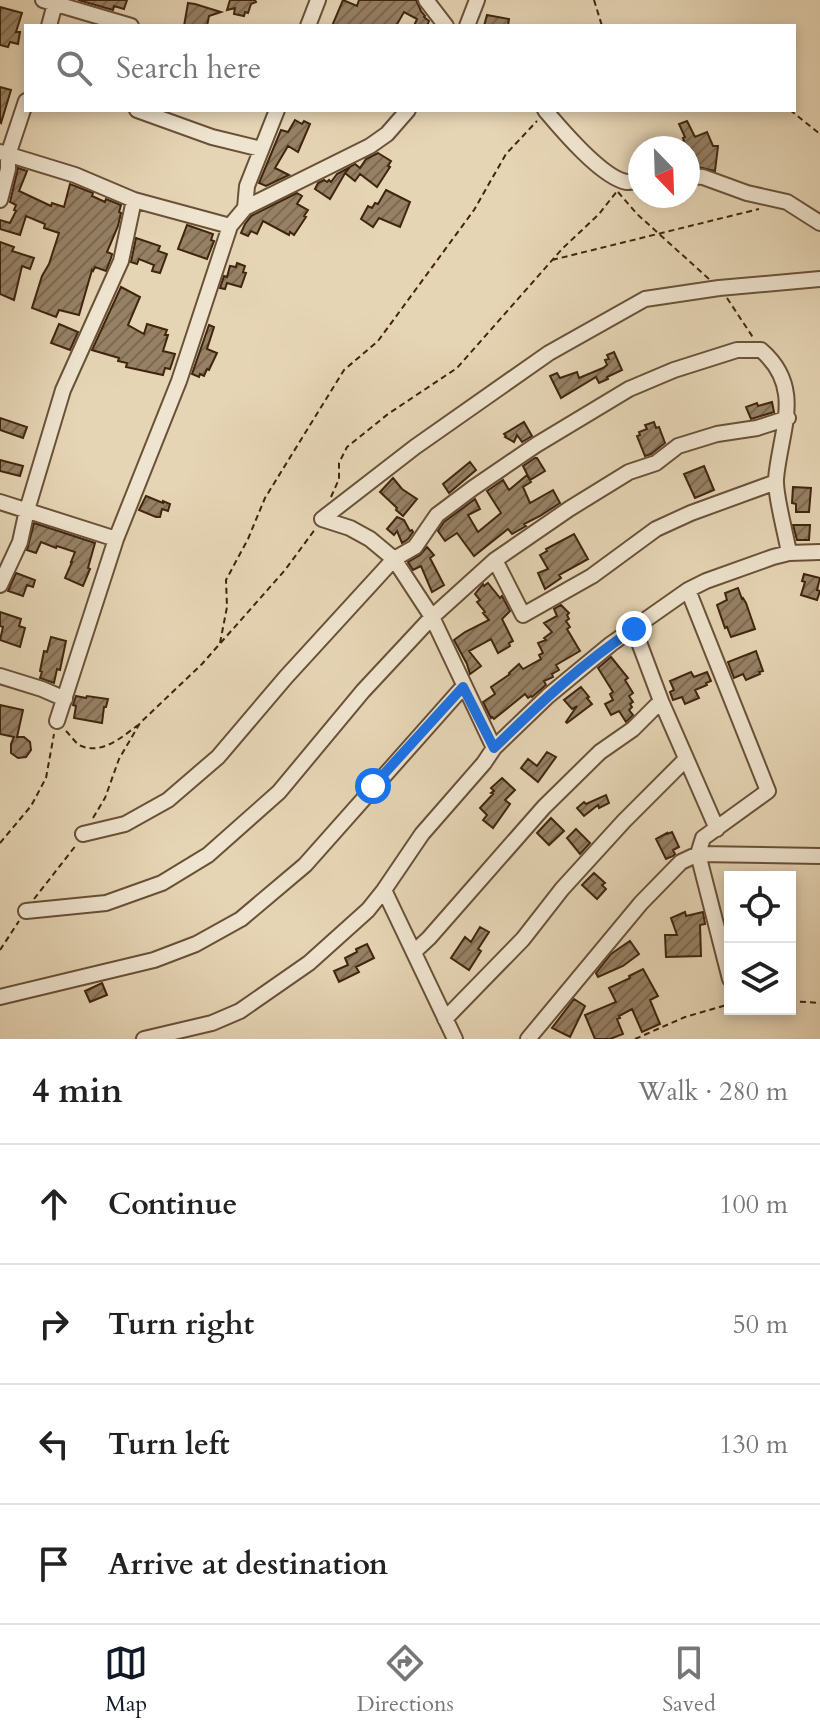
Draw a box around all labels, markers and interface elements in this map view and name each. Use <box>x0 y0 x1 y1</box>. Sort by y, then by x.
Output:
search box <box>24 24 796 112</box>
icon: search <box>52 46 96 90</box>
text: Search here <box>116 48 261 89</box>
north arrow <box>628 136 700 208</box>
route end <box>616 611 652 647</box>
route start <box>355 768 391 804</box>
map controls <box>724 871 796 1015</box>
button: locate <box>724 871 796 943</box>
button: layers <box>724 943 796 1015</box>
text: 4 min <box>32 1068 123 1114</box>
text: Walk · 280 m <box>638 1074 788 1109</box>
icon: ahead <box>32 1182 76 1226</box>
text: Continue <box>108 1184 237 1225</box>
text: 100 m <box>719 1187 788 1222</box>
icon: right <box>32 1302 76 1346</box>
text: Turn right <box>108 1304 254 1345</box>
text: 50 m <box>732 1307 788 1342</box>
icon: left <box>32 1422 76 1466</box>
text: Turn left <box>108 1424 230 1465</box>
text: 130 m <box>719 1427 788 1462</box>
icon: arrive <box>32 1542 76 1586</box>
text: Arrive at destination <box>108 1544 388 1585</box>
tab: Map <box>104 1641 148 1719</box>
tab: Directions <box>357 1641 454 1719</box>
tab: Saved <box>662 1641 716 1719</box>

